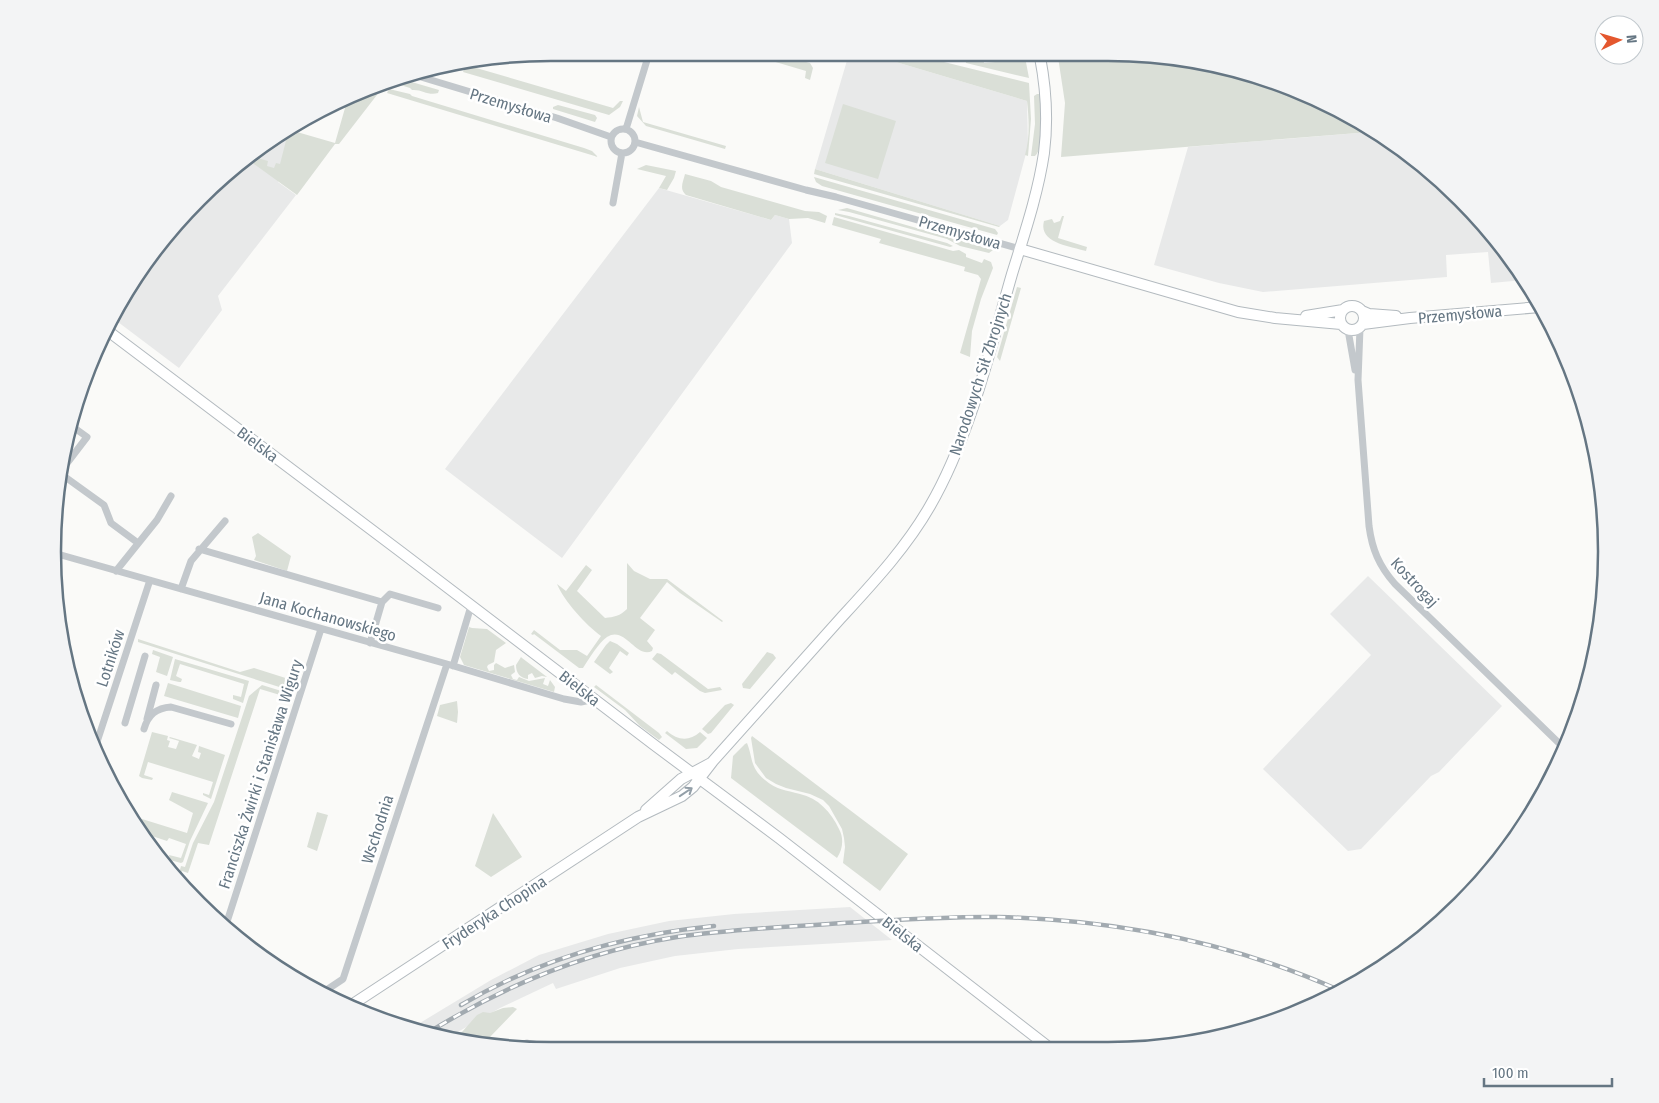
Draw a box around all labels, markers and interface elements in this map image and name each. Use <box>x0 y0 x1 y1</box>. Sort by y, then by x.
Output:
north arrow <box>1594 15 1644 65</box>
text: N <box>1623 34 1640 44</box>
street label: Przemysłowa <box>468 84 554 127</box>
street label: Przemysłowa <box>917 212 1003 253</box>
street label: Narodowych Sił Zbrojnych <box>945 291 1016 458</box>
street label: Przemysłowa <box>1417 301 1503 328</box>
street label: Bielska <box>233 423 282 466</box>
street label: Kostrogaj <box>1387 553 1442 611</box>
street label: Jana Kochanowskiego <box>257 588 398 645</box>
street label: Lotników <box>92 627 129 689</box>
street label: Franciszka Żwirki i Stanisława Wigury <box>214 656 307 891</box>
street label: Bielska <box>555 666 604 710</box>
one-way arrow <box>679 787 693 797</box>
street label: Wschodnia <box>357 792 398 866</box>
street label: Fryderyka Chopina <box>438 871 550 953</box>
street label: Bielska <box>878 912 927 956</box>
scale bar <box>1484 1056 1612 1088</box>
text: 100 m <box>1492 1064 1529 1082</box>

